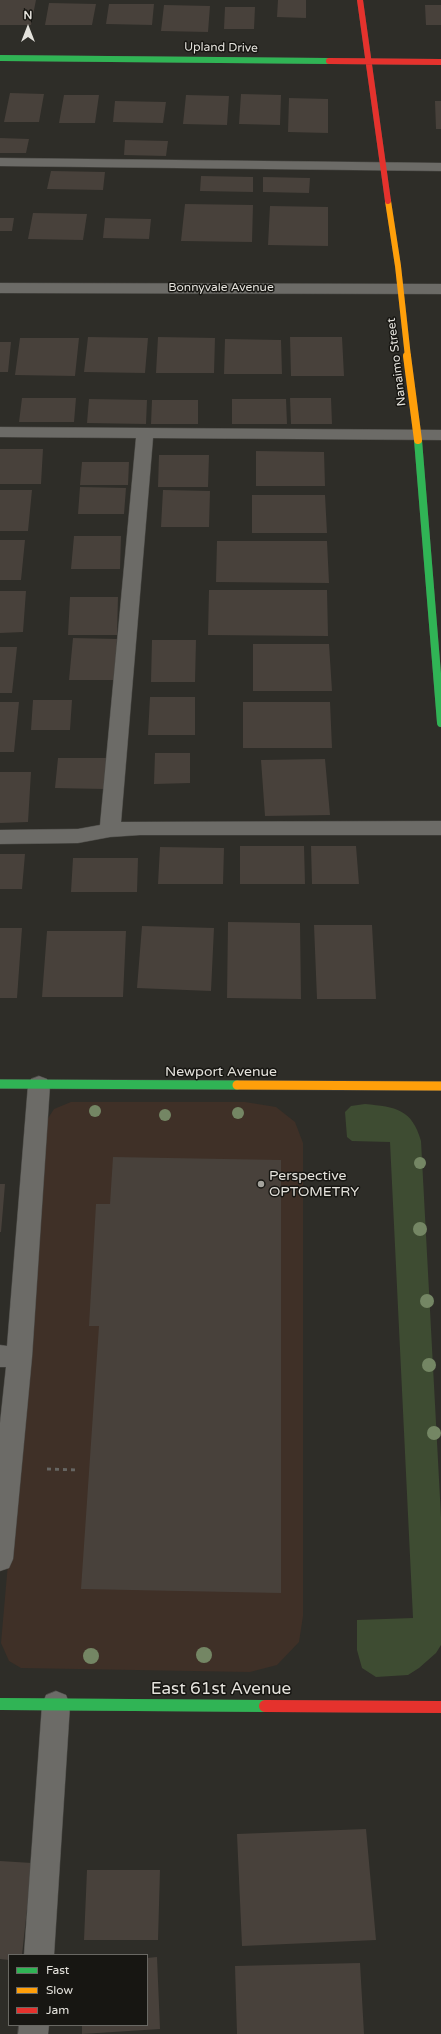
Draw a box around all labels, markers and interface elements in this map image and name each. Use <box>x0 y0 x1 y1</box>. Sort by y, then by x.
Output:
north arrow <box>8 8 48 48</box>
text: N <box>24 9 32 22</box>
street label: Upland Drive <box>184 40 258 56</box>
street label: Bonnyvale Avenue <box>168 281 274 295</box>
street label: Nanaimo Street <box>384 317 410 407</box>
street label: Newport Avenue <box>165 1064 277 1080</box>
place label: Perspective OPTOMETRY <box>269 1168 359 1200</box>
marker: Perspective OPTOMETRY <box>256 1179 266 1189</box>
street label: East 61st Avenue <box>151 1680 291 1700</box>
legend <box>8 1954 148 2026</box>
text: Fast <box>46 1963 69 1977</box>
text: Slow <box>46 1983 73 1997</box>
text: Jam <box>46 2003 69 2017</box>

